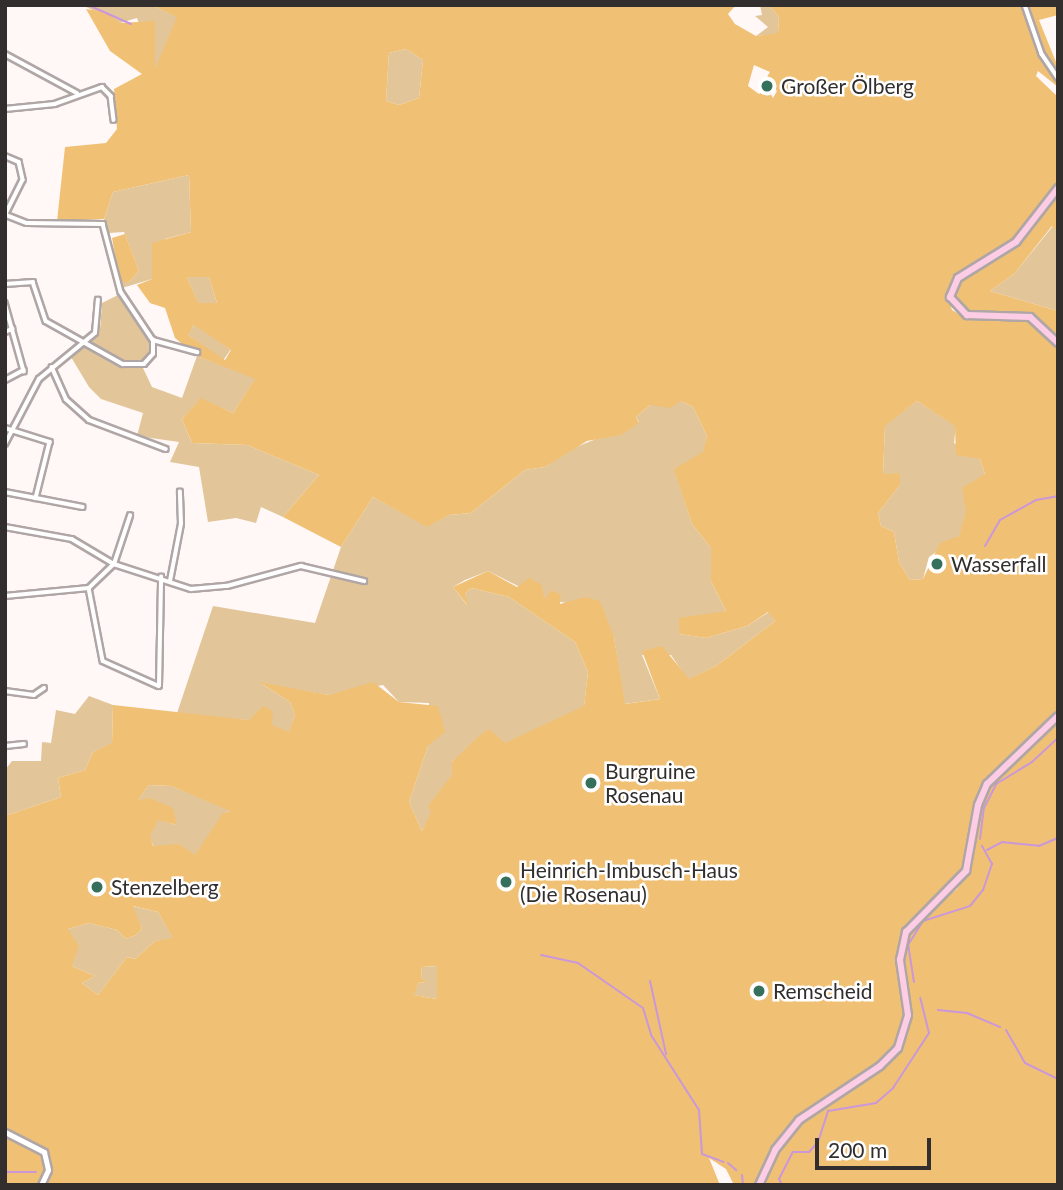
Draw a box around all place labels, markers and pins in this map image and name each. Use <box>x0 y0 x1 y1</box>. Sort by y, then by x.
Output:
place label: Großer Ölberg <box>781 73 914 99</box>
marker: Großer Ölberg <box>759 78 775 94</box>
place label: Wasserfall <box>951 551 1047 577</box>
marker: Wasserfall <box>929 556 945 572</box>
place label: Burgruine Rosenau <box>605 758 696 808</box>
marker: Burgruine Rosenau <box>583 775 599 791</box>
place label: Heinrich-Imbusch-Haus (Die Rosenau) <box>520 857 738 907</box>
place label: Stenzelberg <box>111 874 219 900</box>
marker: Heinrich-Imbusch-Haus (Die Rosenau) <box>498 874 514 890</box>
marker: Stenzelberg <box>89 879 105 895</box>
place label: Remscheid <box>773 978 873 1004</box>
marker: Remscheid <box>751 983 767 999</box>

